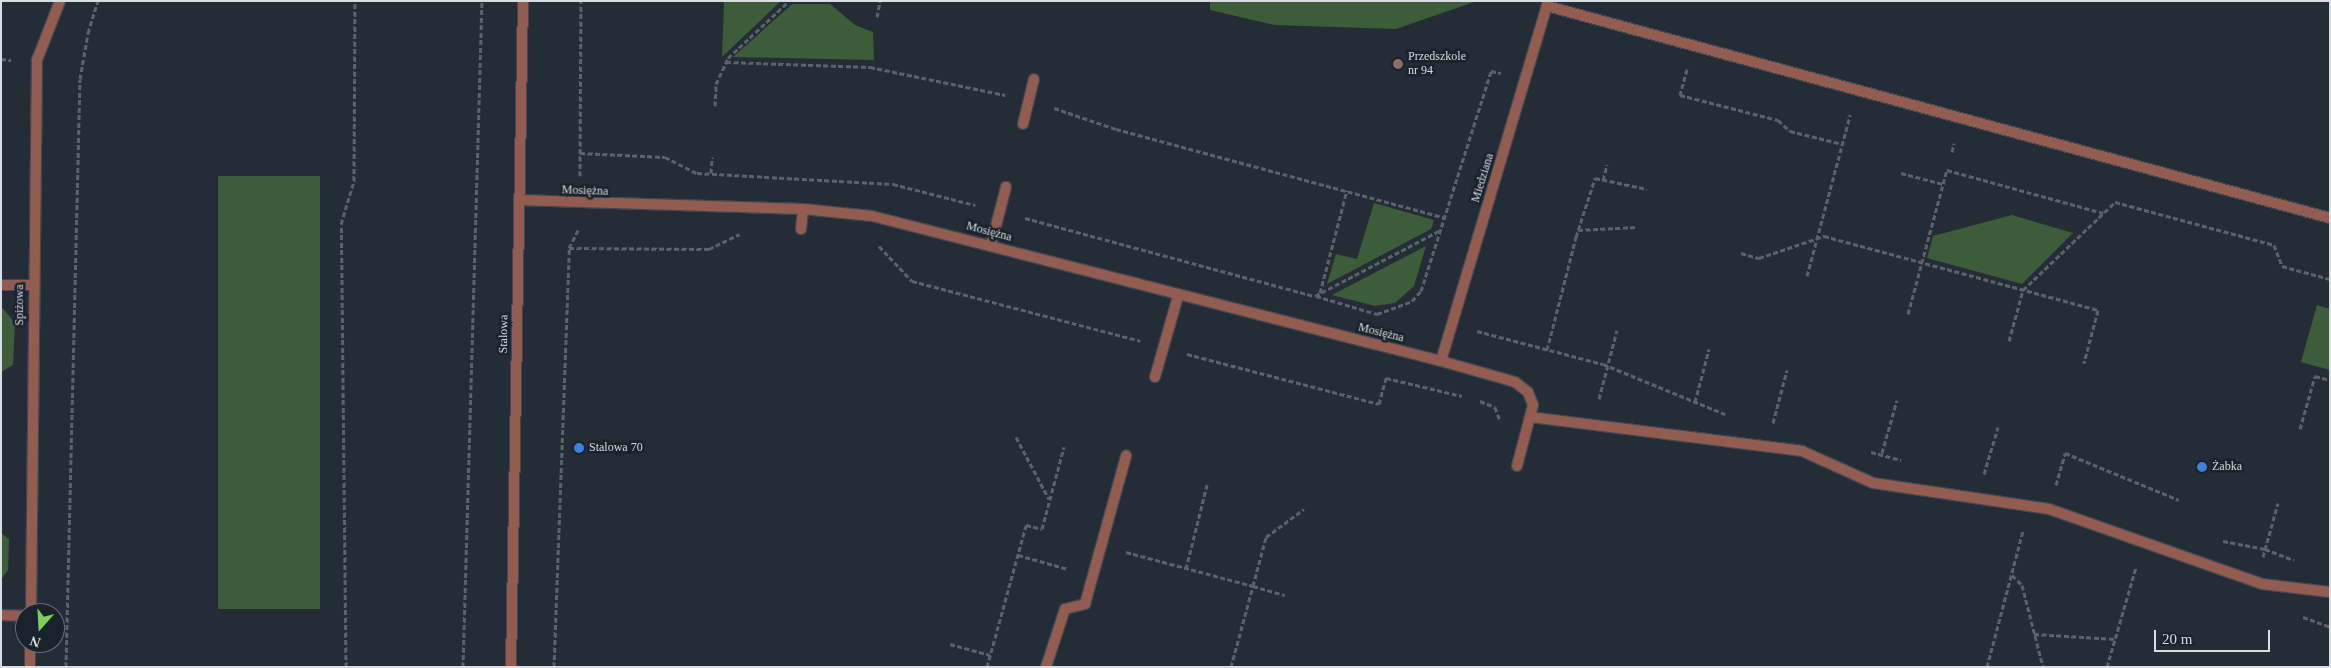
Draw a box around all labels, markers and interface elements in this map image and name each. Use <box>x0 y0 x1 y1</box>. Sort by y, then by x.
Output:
place label: Przedszkole nr 94 <box>1408 50 1466 78</box>
marker: Przedszkole nr 94 <box>1392 58 1404 70</box>
street label: Miedziana <box>1469 152 1497 204</box>
street label: Mosiężna <box>561 183 609 199</box>
street label: Mosiężna <box>965 219 1013 245</box>
street label: Spiżowa <box>13 284 27 326</box>
street label: Stalowa <box>496 315 512 353</box>
street label: Mosiężna <box>1357 320 1405 346</box>
place label: Stalowa 70 <box>589 441 643 455</box>
marker: Stalowa 70 <box>573 442 585 454</box>
place label: Żabka <box>2212 460 2242 474</box>
marker: Żabka <box>2196 461 2208 473</box>
north arrow <box>15 603 65 653</box>
scale bar <box>2156 620 2272 652</box>
text: 20 m <box>2162 631 2192 647</box>
text: N <box>28 633 43 650</box>

